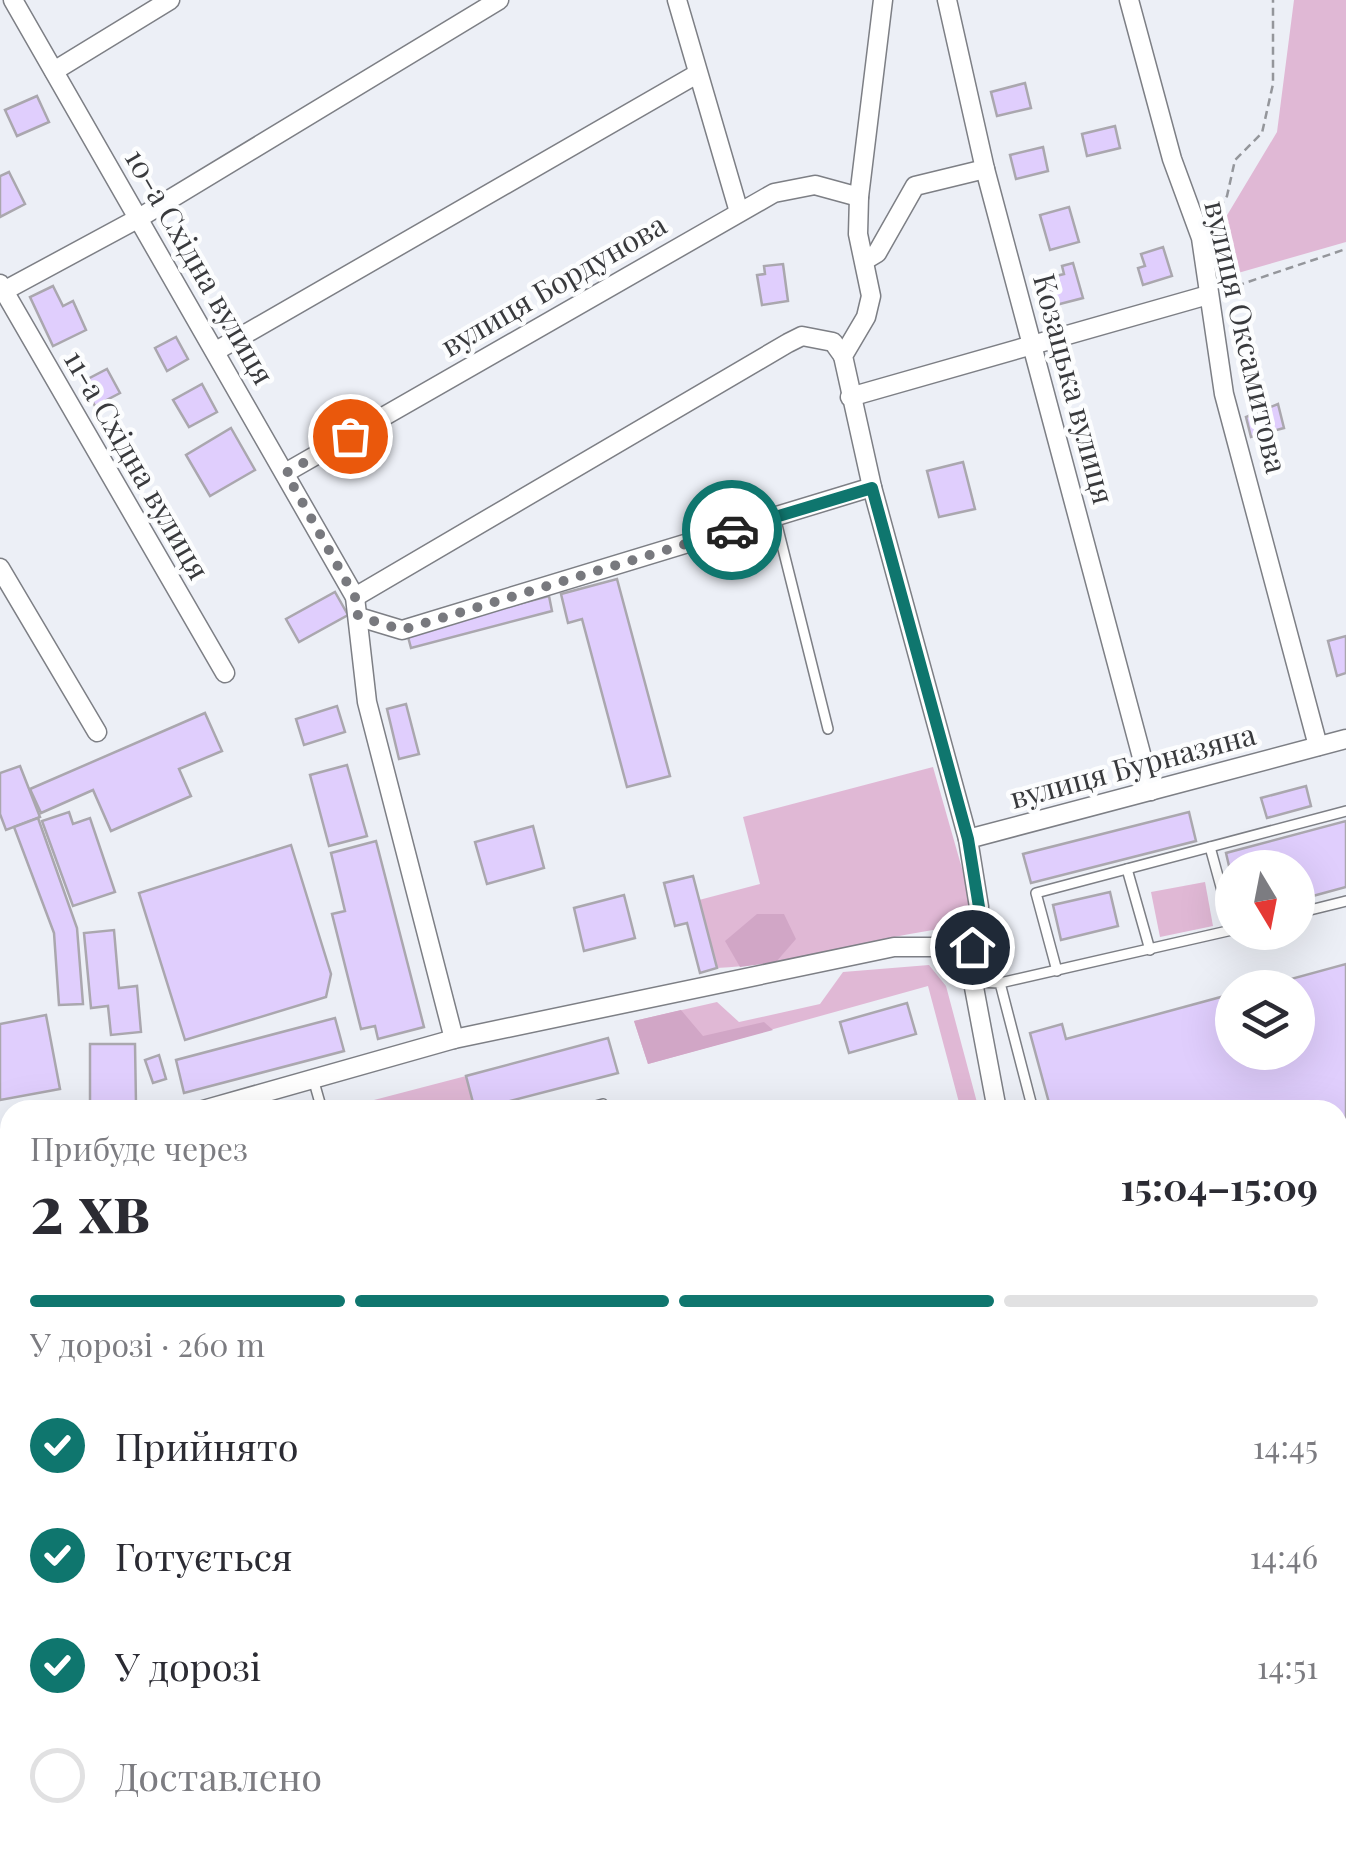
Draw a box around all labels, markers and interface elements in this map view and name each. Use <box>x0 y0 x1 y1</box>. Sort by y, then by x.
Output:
street label: 10-а Східна вулиця <box>117 141 285 391</box>
street label: вулиця Оксамитова <box>1196 196 1298 477</box>
street label: вулиця Бордунова <box>433 203 673 365</box>
street label: Козацька вулиця <box>1025 269 1125 508</box>
street label: 11-а Східна вулиця <box>56 342 220 586</box>
pin <box>308 394 393 479</box>
icon: bag <box>323 409 378 464</box>
courier <box>682 480 782 580</box>
icon: car <box>705 503 760 558</box>
street label: вулиця Бурназяна <box>1005 713 1260 817</box>
north arrow <box>1215 850 1315 950</box>
map controls <box>1215 850 1315 1070</box>
pin <box>930 905 1015 990</box>
icon: home <box>945 920 1000 975</box>
button: layers <box>1215 970 1315 1070</box>
text: Прибуде через <box>30 1126 248 1169</box>
text: 15:04–15:09 <box>1120 1160 1318 1211</box>
text: 2 хв <box>30 1163 151 1249</box>
text: У дорозі · 260 m <box>30 1322 265 1365</box>
icon: check <box>30 1418 85 1473</box>
text: Прийнято <box>115 1420 299 1471</box>
text: 14:45 <box>1253 1424 1318 1467</box>
icon: check <box>30 1528 85 1583</box>
text: Готується <box>115 1530 292 1581</box>
text: 14:46 <box>1249 1534 1318 1577</box>
icon: check <box>30 1638 85 1693</box>
text: У дорозі <box>115 1640 261 1691</box>
text: 14:51 <box>1257 1644 1318 1687</box>
text: Доставлено <box>115 1750 322 1801</box>

